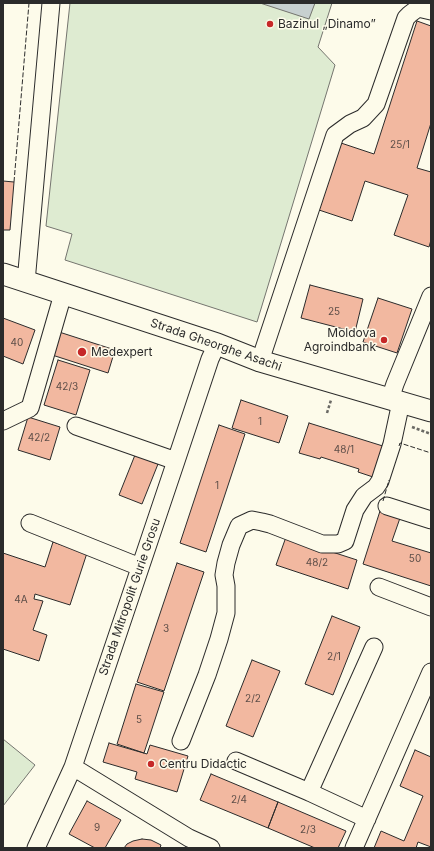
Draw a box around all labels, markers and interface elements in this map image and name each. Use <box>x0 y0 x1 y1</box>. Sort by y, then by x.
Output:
place label: Bazinul „Dinamo” <box>278 17 376 31</box>
marker: Bazinul „Dinamo” <box>265 19 275 29</box>
house number: 25/1 <box>390 139 410 151</box>
house number: 25 <box>328 306 340 318</box>
street label: Strada Gheorghe Asachi <box>148 316 284 374</box>
place label: Moldova Agroindbank <box>304 326 376 354</box>
marker: Moldova Agroindbank <box>379 335 389 345</box>
house number: 40 <box>11 337 23 349</box>
place label: Medexpert <box>91 345 152 359</box>
marker: Medexpert <box>76 346 88 358</box>
house number: 42/3 <box>56 381 78 393</box>
house number: 1 <box>258 416 262 428</box>
house number: 42/2 <box>28 432 50 444</box>
house number: 48/1 <box>334 444 354 456</box>
house number: 1 <box>215 480 219 492</box>
street label: Strada Mitropolit Gurie Grosu <box>96 517 164 677</box>
house number: 50 <box>409 553 421 565</box>
house number: 48/2 <box>306 557 328 569</box>
house number: 4A <box>14 594 28 606</box>
house number: 3 <box>163 623 169 635</box>
house number: 2/1 <box>327 651 341 663</box>
house number: 2/2 <box>245 693 261 705</box>
house number: 5 <box>136 714 142 726</box>
place label: Centru Didactic <box>159 757 247 771</box>
marker: Centru Didactic <box>146 759 156 769</box>
house number: 2/4 <box>231 794 247 806</box>
house number: 9 <box>94 822 100 834</box>
house number: 2/3 <box>300 824 316 836</box>

